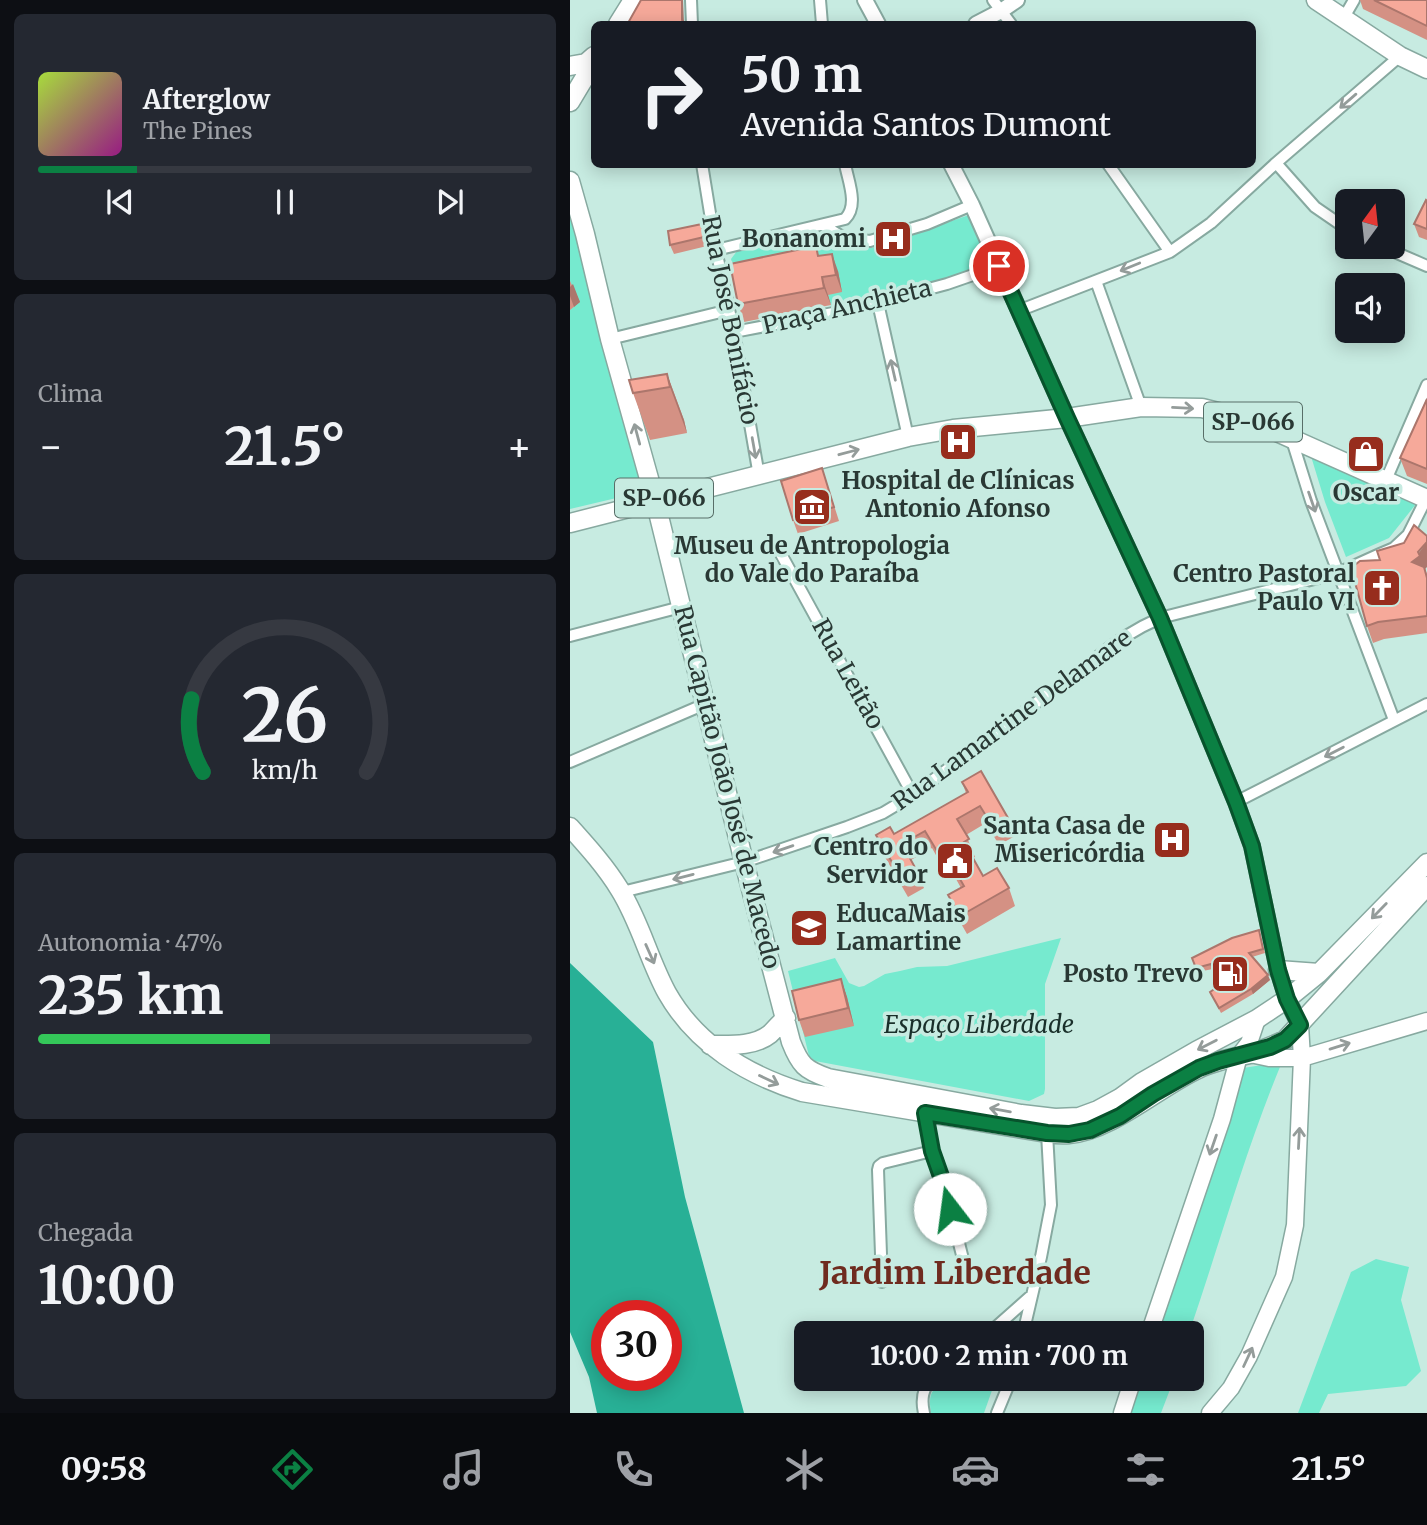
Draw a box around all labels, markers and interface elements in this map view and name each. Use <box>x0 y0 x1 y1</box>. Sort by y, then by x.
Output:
text: 50 m <box>741 44 862 105</box>
icon: right <box>626 49 717 140</box>
text: Afterglow <box>143 83 270 116</box>
one-way arrow <box>1339 93 1357 109</box>
text: Avenida Santos Dumont <box>741 105 1111 145</box>
text: The Pines <box>143 116 253 145</box>
icon: previous <box>101 183 139 221</box>
icon: pause <box>266 183 304 221</box>
icon: next <box>431 183 469 221</box>
north arrow <box>1335 189 1405 259</box>
map controls <box>1335 189 1405 343</box>
street label: Rua José Bonifácio <box>695 213 766 427</box>
hospital icon: Bonanomi <box>872 218 914 260</box>
place label: Bonanomi <box>742 223 866 254</box>
pin <box>969 236 1029 296</box>
icon: arrive <box>980 247 1018 285</box>
one-way arrow <box>1120 262 1142 275</box>
street label: Praça Anchieta <box>759 272 935 341</box>
button: sound <box>1335 273 1405 343</box>
one-way arrow <box>885 359 899 382</box>
text: Clima <box>38 379 103 408</box>
one-way arrow <box>1171 401 1194 414</box>
road number: SP-066 <box>1204 402 1302 442</box>
text: 21.5° <box>224 414 346 479</box>
hospital icon: Hospital de Clínicas Antonio Afonso <box>937 421 979 463</box>
text: − <box>38 423 63 470</box>
text: + <box>507 423 532 470</box>
one-way arrow <box>630 423 643 446</box>
shop icon: Oscar <box>1345 433 1387 475</box>
one-way arrow <box>748 436 762 459</box>
one-way arrow <box>837 445 860 458</box>
place label: Hospital de Clínicas Antonio Afonso <box>841 465 1075 524</box>
place label: Oscar <box>1333 477 1399 508</box>
road number: SP-066 <box>615 478 713 518</box>
museum icon: Museu de Antropologia do Vale do Paraíba <box>791 486 833 528</box>
one-way arrow <box>1307 491 1319 513</box>
place label: Museu de Antropologia do Vale do Paraíba <box>674 530 950 589</box>
place label: Centro Pastoral Paulo VI <box>1173 558 1355 617</box>
church icon: Centro Pastoral Paulo VI <box>1361 567 1403 609</box>
street label: Rua Capitão João José de Macedo <box>667 602 788 972</box>
street label: Rua Leitão <box>805 613 891 734</box>
street label: Rua Lamartine Delamare <box>886 622 1137 817</box>
text: 26 <box>242 671 328 763</box>
one-way arrow <box>1324 745 1345 759</box>
text: km/h <box>252 754 318 786</box>
place label: Santa Casa de Misericórdia <box>983 810 1145 869</box>
hospital icon: Santa Casa de Misericórdia <box>1151 819 1193 861</box>
place label: Centro do Servidor <box>814 831 928 890</box>
public building icon: Centro do Servidor <box>934 840 976 882</box>
one-way arrow <box>772 844 794 856</box>
one-way arrow <box>672 871 695 884</box>
place label: EducaMais Lamartine <box>836 898 966 957</box>
one-way arrow <box>1370 902 1387 919</box>
school or university icon: EducaMais Lamartine <box>788 907 830 949</box>
text: Autonomia · 47% <box>38 928 223 957</box>
one-way arrow <box>644 943 657 964</box>
fuel station icon: Posto Trevo <box>1209 953 1251 995</box>
place label: Posto Trevo <box>1063 958 1203 989</box>
text: 235 km <box>38 963 224 1028</box>
park label: Espaço Liberdade <box>884 1009 1074 1040</box>
one-way arrow <box>1197 1038 1218 1052</box>
one-way arrow <box>1329 1039 1351 1052</box>
one-way arrow <box>758 1074 779 1087</box>
one-way arrow <box>989 1103 1011 1116</box>
one-way arrow <box>1293 1127 1306 1150</box>
one-way arrow <box>1206 1134 1219 1156</box>
position arrow <box>913 1172 987 1246</box>
text: Chegada <box>38 1218 133 1247</box>
text: 10:00 <box>38 1253 176 1318</box>
district label: Jardim Liberdade <box>818 1253 1091 1293</box>
speed limit sign: 30 <box>591 1300 682 1391</box>
text: 10:00 · 2 min · 700 m <box>870 1339 1128 1372</box>
one-way arrow <box>1242 1347 1255 1368</box>
icon: directions <box>268 1445 317 1494</box>
icon: music <box>439 1445 488 1494</box>
icon: phone <box>609 1445 658 1494</box>
icon: climate <box>780 1445 829 1494</box>
icon: car <box>951 1445 1000 1494</box>
icon: filters <box>1121 1445 1170 1494</box>
text: 09:58 <box>61 1449 147 1489</box>
text: 21.5° <box>1292 1449 1366 1489</box>

